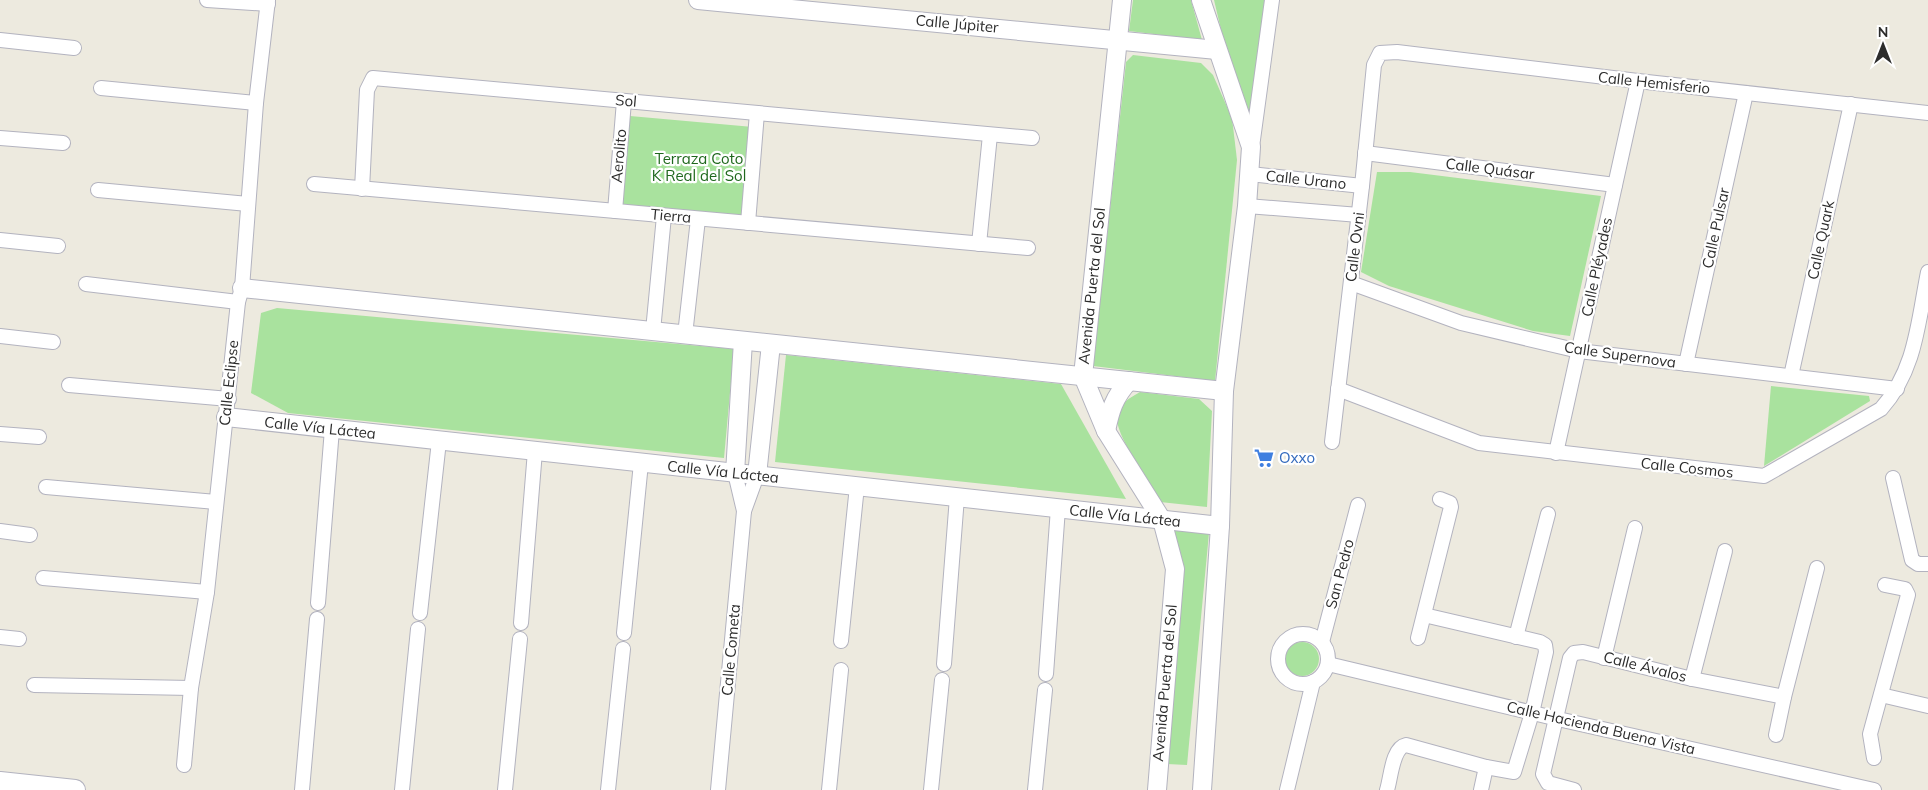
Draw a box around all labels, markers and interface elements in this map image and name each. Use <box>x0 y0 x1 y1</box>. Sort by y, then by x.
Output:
street label: Calle Júpiter <box>915 10 1000 37</box>
north arrow <box>1858 20 1908 70</box>
text: N <box>1878 23 1888 41</box>
street label: Calle Hemisferio <box>1597 67 1711 98</box>
street label: Sol <box>615 90 638 111</box>
street label: Aerolito <box>607 128 630 184</box>
park label: Terraza Coto K Real del Sol <box>652 149 746 185</box>
street label: Calle Quásar <box>1445 154 1536 183</box>
street label: Calle Urano <box>1265 166 1347 193</box>
street label: Calle Pulsar <box>1698 185 1733 270</box>
street label: Calle Quark <box>1803 198 1838 281</box>
street label: Tierra <box>650 204 692 227</box>
street label: Avenida Puerta del Sol <box>1074 207 1109 365</box>
street label: Calle Ovni <box>1341 211 1368 283</box>
street label: Calle Pléyades <box>1577 216 1616 318</box>
street label: Calle Supernova <box>1563 337 1677 372</box>
street label: Calle Eclipse <box>215 339 242 427</box>
street label: Calle Vía Láctea <box>263 412 377 443</box>
supermarket icon: Oxxo <box>1253 447 1275 469</box>
place label: Oxxo <box>1279 448 1315 467</box>
street label: Calle Cosmos <box>1640 453 1734 482</box>
street label: Calle Vía Láctea <box>666 456 780 487</box>
street label: Calle Vía Láctea <box>1068 500 1182 531</box>
street label: San Pedro <box>1321 537 1358 611</box>
street label: Calle Cometa <box>717 603 744 697</box>
street label: Avenida Puerta del Sol <box>1148 604 1181 762</box>
street label: Calle Ávalos <box>1601 647 1689 686</box>
street label: Calle Hacienda Buena Vista <box>1505 697 1697 758</box>

